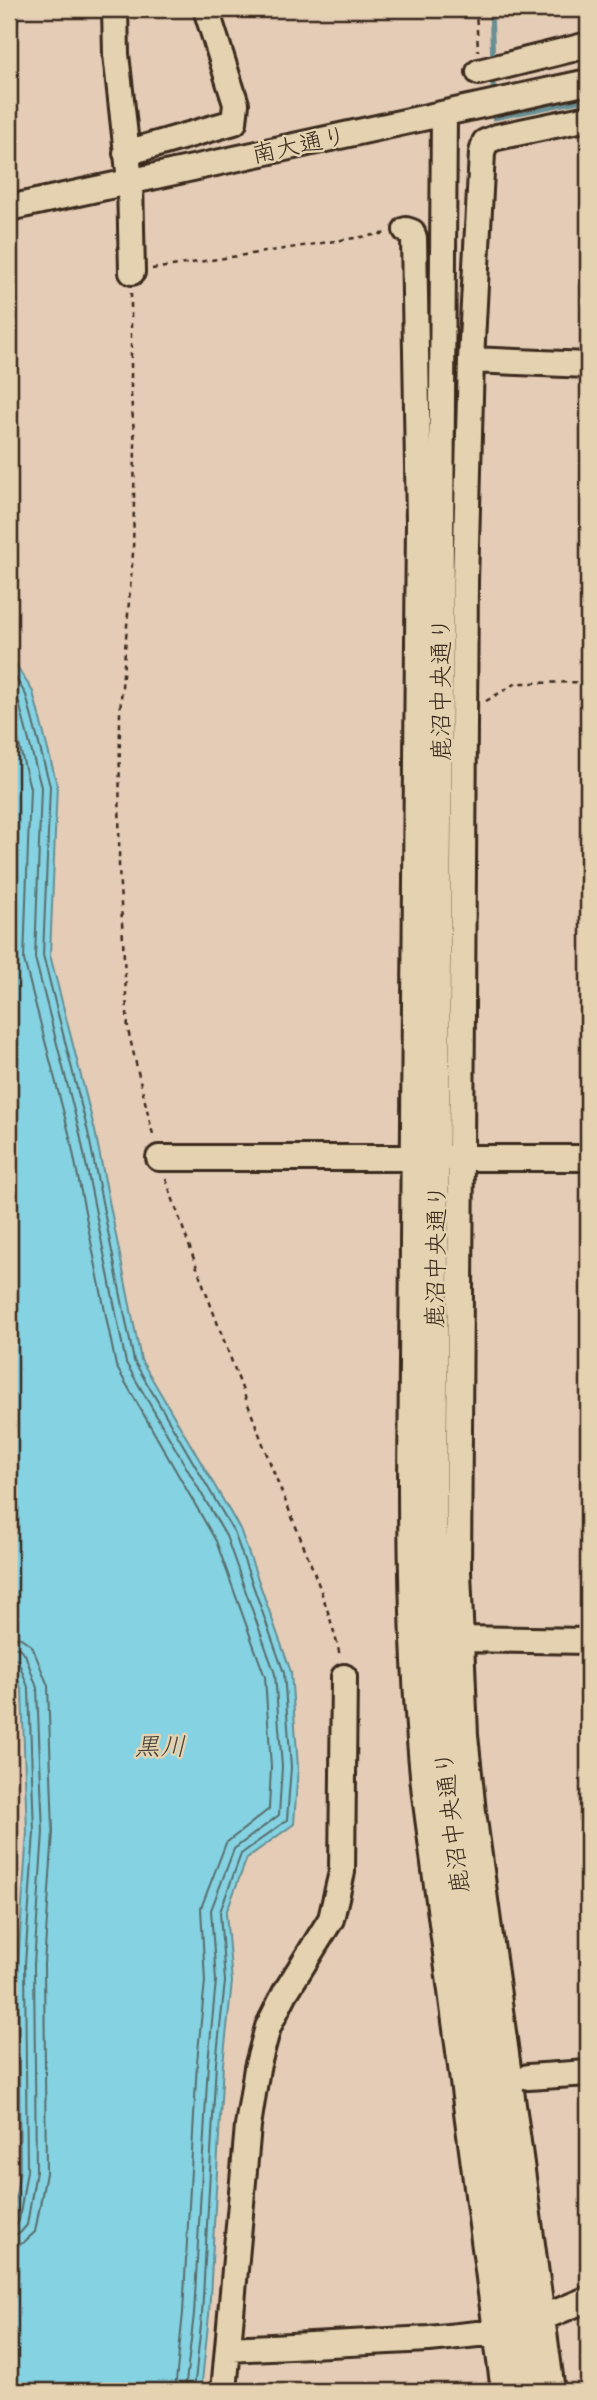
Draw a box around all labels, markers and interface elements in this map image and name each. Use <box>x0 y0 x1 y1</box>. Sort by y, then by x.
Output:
street label: 南大通り <box>249 120 349 169</box>
street label: 鹿沼中央通り <box>426 617 455 761</box>
street label: 鹿沼中央通り <box>420 1184 451 1328</box>
water label: 黒川 <box>134 1730 186 1762</box>
street label: 鹿沼中央通り <box>428 1749 475 1895</box>

